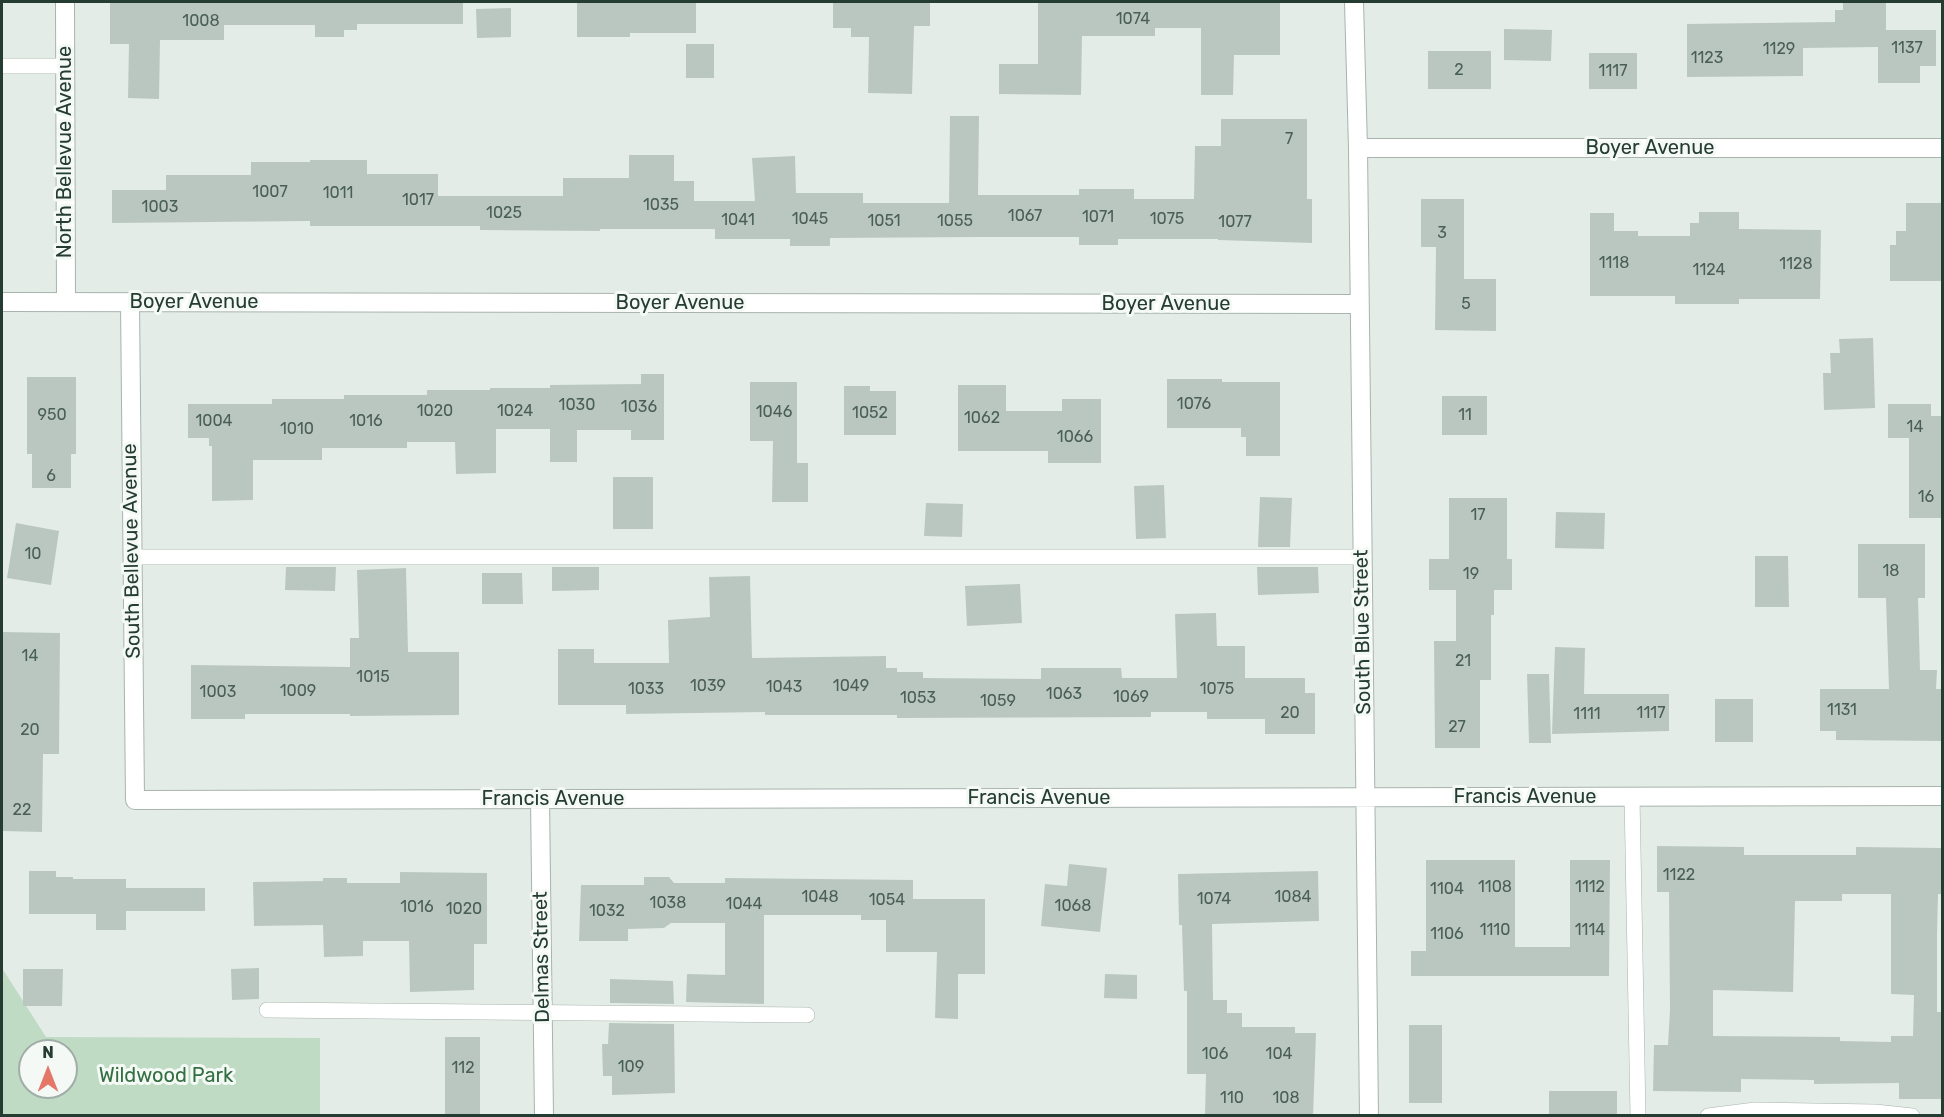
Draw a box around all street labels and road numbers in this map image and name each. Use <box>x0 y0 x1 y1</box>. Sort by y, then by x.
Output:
street label: North Bellevue Avenue <box>53 46 77 258</box>
street label: Boyer Avenue <box>1586 136 1714 160</box>
street label: Boyer Avenue <box>130 290 258 314</box>
street label: Boyer Avenue <box>616 291 744 315</box>
street label: Boyer Avenue <box>1102 292 1230 316</box>
street label: South Bellevue Avenue <box>118 443 146 659</box>
street label: South Blue Street <box>1350 549 1376 715</box>
street label: Francis Avenue <box>1453 785 1597 809</box>
street label: Francis Avenue <box>967 786 1111 810</box>
street label: Francis Avenue <box>481 787 625 811</box>
street label: Delmas Street <box>529 891 555 1023</box>

